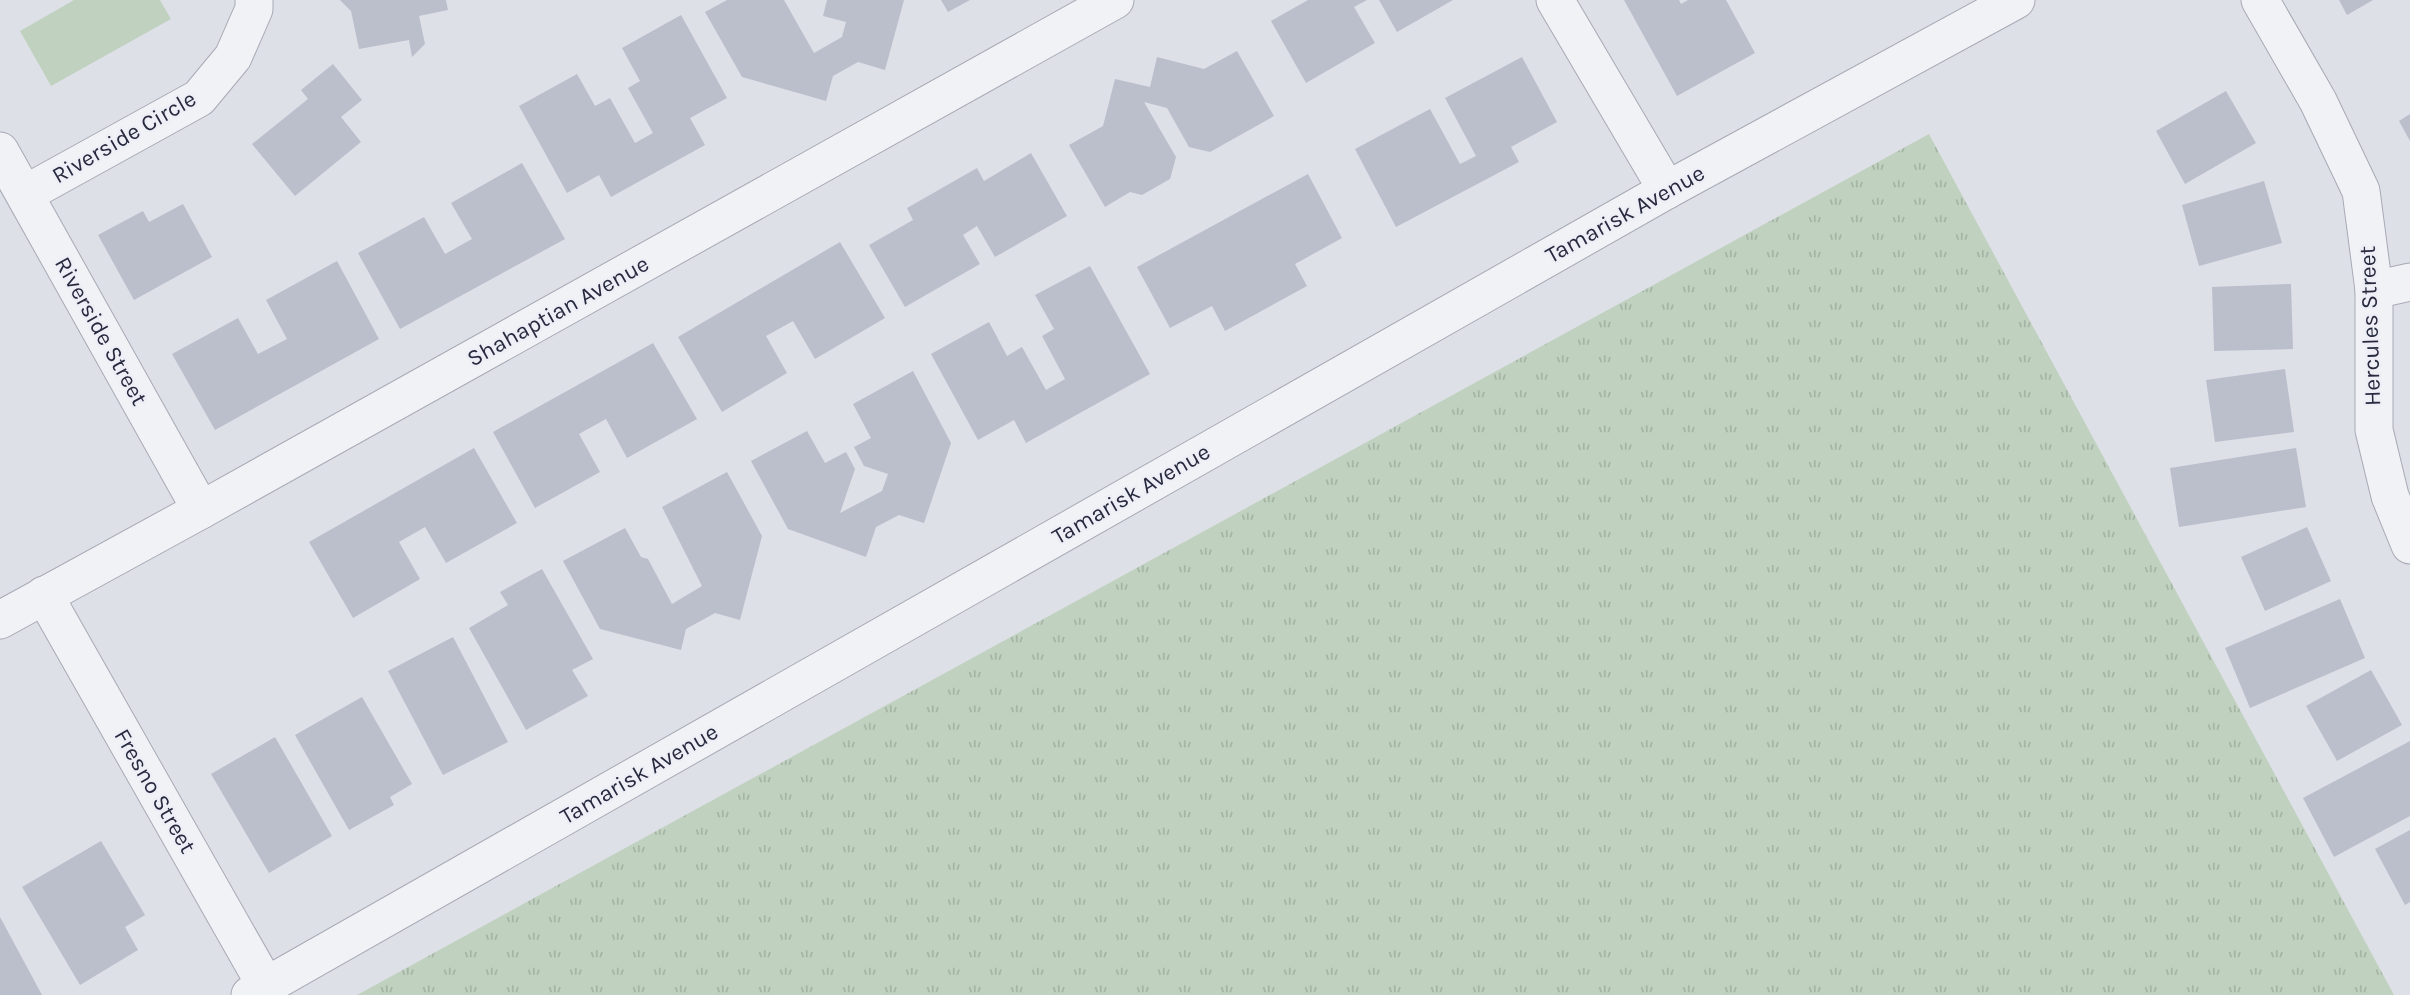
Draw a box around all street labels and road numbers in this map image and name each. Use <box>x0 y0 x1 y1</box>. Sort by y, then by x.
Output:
street label: Riverside Circle <box>47 85 201 189</box>
street label: Tamarisk Avenue <box>1541 159 1709 269</box>
street label: Hercules Street <box>2354 245 2386 407</box>
street label: Shahaptian Avenue <box>462 250 654 372</box>
street label: Riverside Street <box>49 252 153 410</box>
street label: Tamarisk Avenue <box>1047 438 1215 550</box>
street label: Tamarisk Avenue <box>555 718 723 830</box>
street label: Fresno Street <box>108 724 202 858</box>

